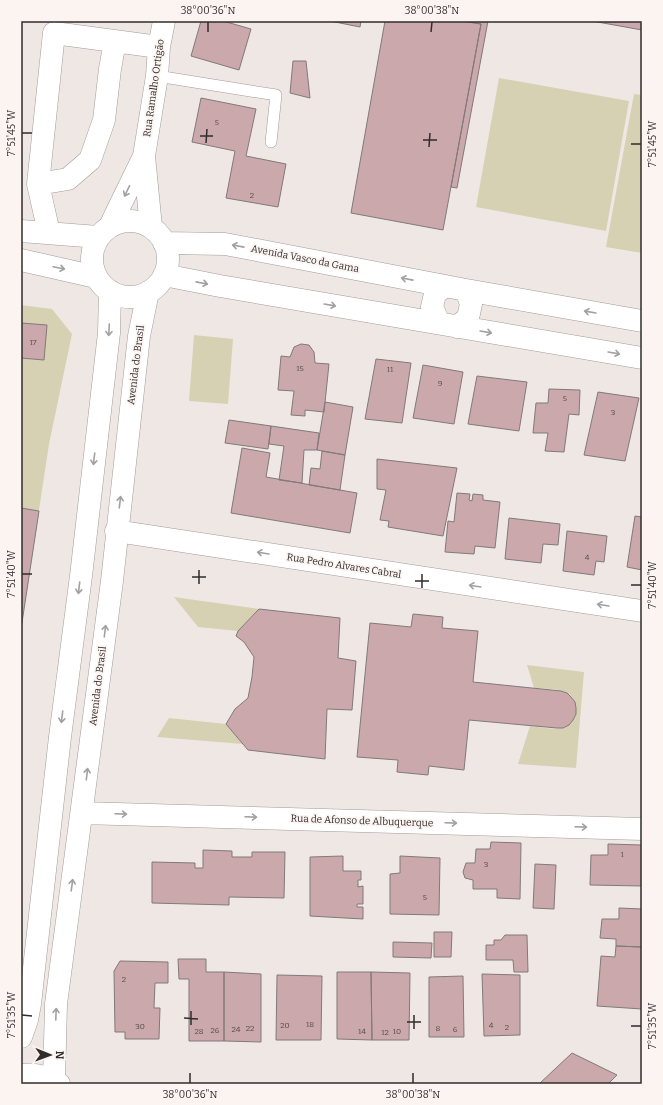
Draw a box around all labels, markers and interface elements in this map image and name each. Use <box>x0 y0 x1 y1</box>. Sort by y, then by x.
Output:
text: 38°00'36"N <box>181 5 235 17</box>
text: 38°00'38"N <box>405 5 459 17</box>
street label: Rua Ramalho Ortigão <box>141 38 167 138</box>
text: 7°51'45"W <box>6 109 18 156</box>
house number: 5 <box>215 118 219 127</box>
text: 7°51'45"W <box>647 120 659 167</box>
one-way arrow <box>123 184 130 196</box>
house number: 2 <box>250 191 254 200</box>
one-way arrow <box>232 242 245 250</box>
street label: Avenida Vasco da Gama <box>250 243 361 275</box>
one-way arrow <box>52 265 65 273</box>
one-way arrow <box>401 274 414 282</box>
one-way arrow <box>195 279 208 287</box>
one-way arrow <box>323 301 336 309</box>
one-way arrow <box>584 308 597 316</box>
one-way arrow <box>105 323 113 336</box>
street label: Avenida do Brasil <box>125 325 147 405</box>
one-way arrow <box>479 328 492 336</box>
house number: 17 <box>29 338 37 347</box>
one-way arrow <box>607 349 620 357</box>
house number: 15 <box>296 364 304 373</box>
house number: 11 <box>387 365 394 374</box>
house number: 9 <box>438 379 443 388</box>
house number: 5 <box>563 394 567 403</box>
house number: 3 <box>611 408 616 417</box>
one-way arrow <box>91 452 98 465</box>
one-way arrow <box>116 496 124 509</box>
text: 7°51'40"W <box>6 549 18 598</box>
one-way arrow <box>257 549 270 557</box>
street label: Rua Pedro Alvares Cabral <box>286 551 402 581</box>
house number: 4 <box>585 553 590 562</box>
text: 7°51'40"W <box>647 560 659 609</box>
one-way arrow <box>75 581 83 594</box>
one-way arrow <box>469 581 482 589</box>
one-way arrow <box>597 601 610 609</box>
one-way arrow <box>101 625 109 638</box>
street label: Avenida do Brasil <box>87 646 109 726</box>
one-way arrow <box>59 710 66 723</box>
one-way arrow <box>83 768 90 781</box>
one-way arrow <box>114 810 127 817</box>
street label: Rua de Afonso de Albuquerque <box>290 813 434 829</box>
one-way arrow <box>244 814 257 821</box>
one-way arrow <box>444 819 457 827</box>
one-way arrow <box>574 823 587 831</box>
house number: 1 <box>620 850 624 859</box>
house number: 3 <box>484 860 489 869</box>
one-way arrow <box>68 879 76 892</box>
house number: 5 <box>423 893 427 902</box>
house number: 2 <box>122 975 126 984</box>
text: 7°51'35"W <box>6 991 18 1038</box>
text: 7°51'35"W <box>647 1002 659 1049</box>
one-way arrow <box>52 1008 60 1021</box>
house number: 18 <box>306 1020 314 1029</box>
house number: 20 <box>280 1021 290 1030</box>
house number: 4 <box>489 1021 494 1030</box>
house number: 30 <box>135 1022 145 1031</box>
house number: 2 <box>505 1023 509 1032</box>
house number: 22 <box>246 1024 254 1033</box>
house number: 8 <box>436 1024 441 1033</box>
house number: 24 <box>231 1025 241 1034</box>
house number: 6 <box>453 1025 458 1034</box>
house number: 26 <box>210 1026 220 1035</box>
house number: 28 <box>194 1027 204 1036</box>
house number: 14 <box>358 1027 366 1036</box>
house number: 10 <box>393 1027 401 1036</box>
house number: 12 <box>381 1028 389 1037</box>
north arrow <box>30 1035 70 1075</box>
text: N <box>53 1051 66 1060</box>
text: 38°00'36"N <box>163 1089 217 1101</box>
text: 38°00'38"N <box>386 1089 440 1101</box>

